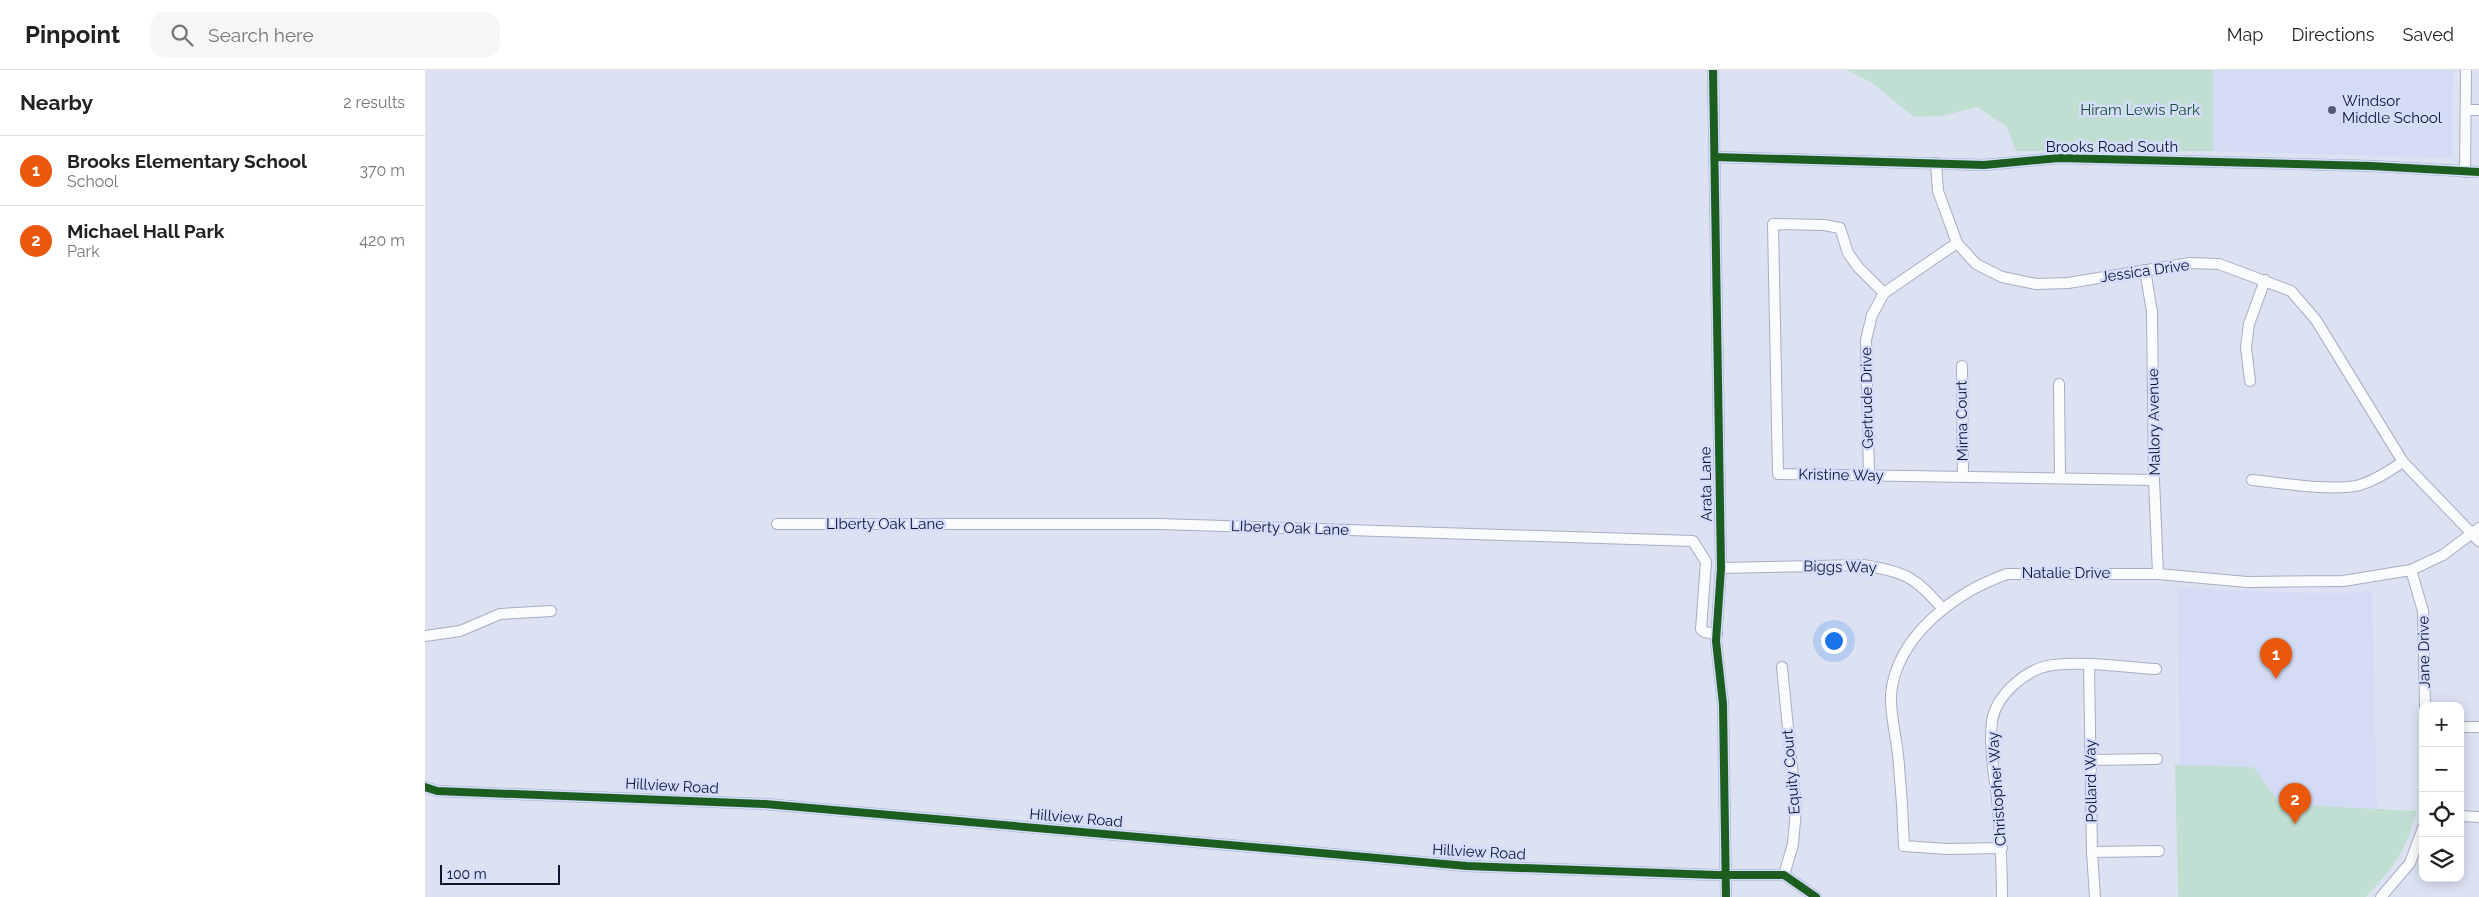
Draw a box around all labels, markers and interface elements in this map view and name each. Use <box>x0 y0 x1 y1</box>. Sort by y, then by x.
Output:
search box <box>150 12 500 57</box>
text: Pinpoint <box>25 20 120 49</box>
icon: search <box>168 21 196 49</box>
text: Search here <box>208 24 314 46</box>
text: Map <box>2227 24 2263 45</box>
text: Directions <box>2291 24 2375 45</box>
text: Saved <box>2403 24 2454 45</box>
text: Nearby <box>20 90 93 115</box>
place label: Windsor Middle School <box>2342 92 2443 127</box>
text: 2 results <box>343 93 405 112</box>
park label: Hiram Lewis Park <box>2080 101 2200 119</box>
marker: Windsor Middle School <box>2326 104 2338 116</box>
street label: Brooks Road South <box>2046 138 2178 156</box>
text: Brooks Elementary School <box>67 150 307 172</box>
text: 1 <box>32 161 40 180</box>
text: 370 m <box>359 161 405 180</box>
text: School <box>67 172 118 191</box>
text: Michael Hall Park <box>67 220 224 242</box>
text: 2 <box>31 231 41 250</box>
text: 420 m <box>359 231 405 250</box>
text: Park <box>67 242 100 261</box>
street label: Jessica Drive <box>2099 256 2191 286</box>
street label: Gertrude Drive <box>1857 347 1877 449</box>
street label: Mallory Avenue <box>2144 368 2164 476</box>
street label: Mirna Court <box>1952 380 1972 462</box>
street label: Arata Lane <box>1696 446 1716 522</box>
street label: Kristine Way <box>1798 465 1884 485</box>
street label: LIberty Oak Lane <box>826 515 944 533</box>
street label: LIberty Oak Lane <box>1231 517 1349 539</box>
street label: Biggs Way <box>1803 557 1877 577</box>
street label: Natalie Drive <box>2022 564 2110 582</box>
street label: Jane Drive <box>2414 615 2434 688</box>
your location <box>1821 628 1847 654</box>
pin: 1 <box>2260 638 2292 679</box>
map controls <box>2419 702 2464 882</box>
button: + <box>2419 702 2464 747</box>
street label: Equity Court <box>1778 729 1804 815</box>
street label: Christopher Way <box>1984 731 2010 847</box>
street label: Pollard Way <box>2081 739 2101 823</box>
button: − <box>2419 747 2464 792</box>
street label: Hillview Road <box>625 775 719 797</box>
pin: 2 <box>2279 783 2311 824</box>
button: locate <box>2419 792 2464 837</box>
street label: Hillview Road <box>1029 805 1123 831</box>
button: layers <box>2419 837 2464 882</box>
street label: Hillview Road <box>1432 841 1526 863</box>
scale bar <box>440 862 560 885</box>
text: 100 m <box>447 866 487 882</box>

